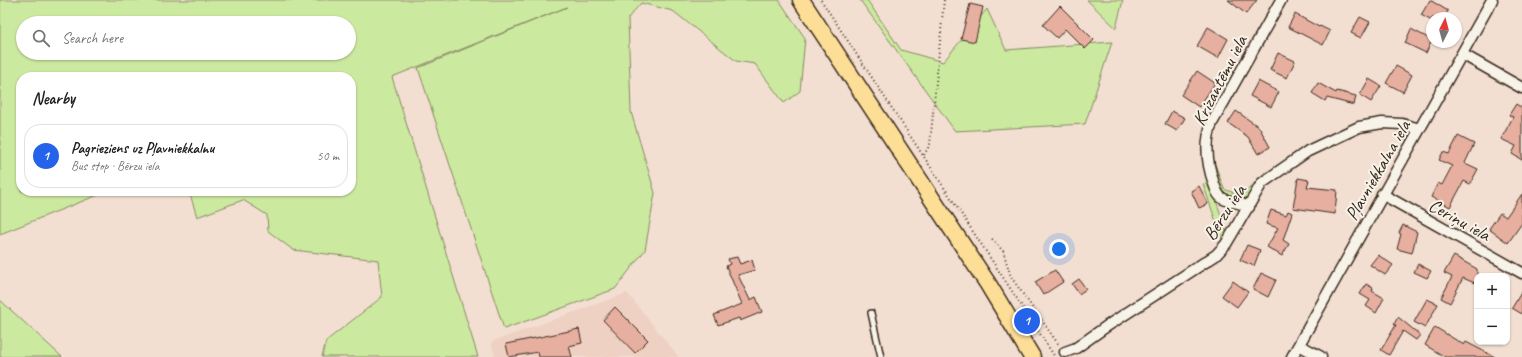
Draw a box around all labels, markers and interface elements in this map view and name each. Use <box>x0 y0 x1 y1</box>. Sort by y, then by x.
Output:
north arrow <box>1426 12 1462 48</box>
search box <box>16 16 356 60</box>
icon: search <box>30 27 52 49</box>
text: Search here <box>62 29 123 48</box>
street label: Krizantēmu iela <box>1187 30 1254 130</box>
text: Nearby <box>32 88 75 109</box>
street label: Pļavniekkalna iela <box>1340 115 1417 225</box>
text: Pagrieziens uz Pļavniekkalnu <box>71 139 214 158</box>
text: 1 <box>43 148 49 164</box>
text: 50 m <box>317 148 339 164</box>
text: Bus stop · Bērzu iela <box>71 158 159 174</box>
street label: Bērzu iela <box>1198 179 1253 245</box>
street label: Ceriņu iela <box>1424 193 1496 247</box>
your location <box>1049 239 1069 259</box>
map controls <box>1474 273 1510 345</box>
button: + <box>1474 273 1510 309</box>
pin: 1 <box>1014 306 1040 336</box>
button: − <box>1474 309 1510 345</box>

